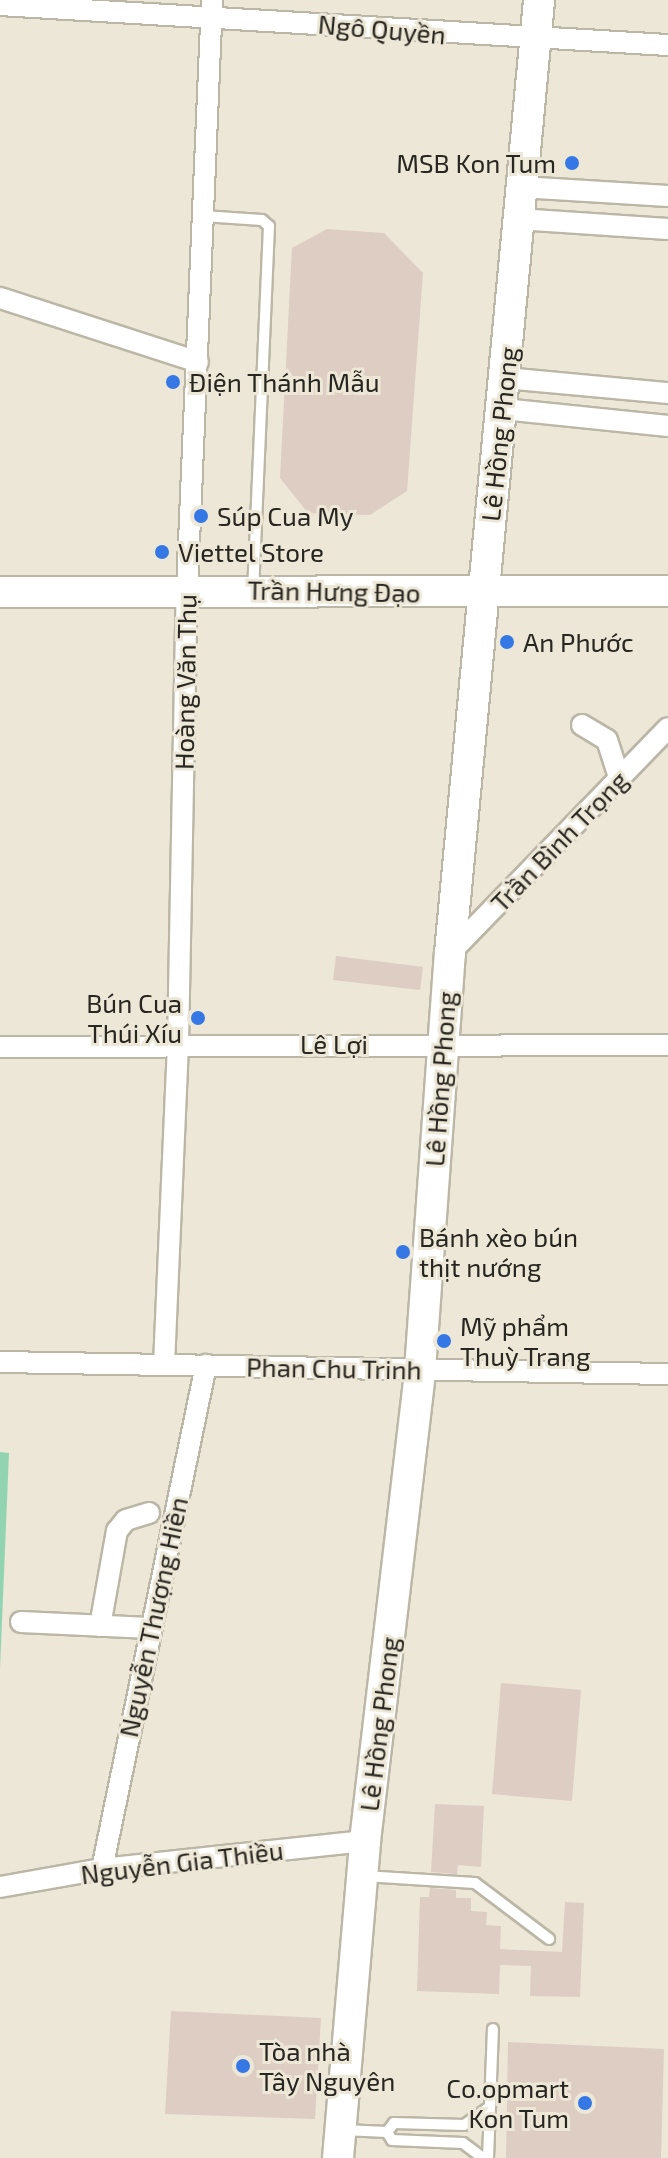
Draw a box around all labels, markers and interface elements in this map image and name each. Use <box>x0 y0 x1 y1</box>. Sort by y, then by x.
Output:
street label: Ngô Quyền <box>317 8 447 50</box>
place label: MSB Kon Tum <box>396 147 556 179</box>
marker: MSB Kon Tum <box>563 154 581 172</box>
street label: Lê Hồng Phong <box>474 345 524 523</box>
place label: Điện Thánh Mẫu <box>189 366 380 398</box>
marker: Điện Thánh Mẫu <box>164 373 182 391</box>
place label: Súp Cua My <box>217 500 354 532</box>
marker: Súp Cua My <box>192 507 210 525</box>
place label: Viettel Store <box>178 536 325 568</box>
marker: Viettel Store <box>153 543 171 561</box>
street label: Trần Hưng Đạo <box>247 574 421 608</box>
street label: Hoàng Văn Thụ <box>168 593 202 771</box>
place label: An Phước <box>523 626 634 658</box>
marker: An Phước <box>498 633 516 651</box>
street label: Trần Bình Trọng <box>484 764 634 918</box>
place label: Bún Cua Thúi Xíu <box>86 987 182 1048</box>
street label: Lê Hồng Phong <box>418 990 462 1168</box>
marker: Bún Cua Thúi Xíu <box>189 1009 207 1027</box>
street label: Lê Lợi <box>300 1028 368 1060</box>
place label: Bánh xèo bún thịt nướng <box>419 1221 578 1282</box>
marker: Bánh xèo bún thịt nướng <box>394 1243 412 1261</box>
place label: Mỹ phẩm Thuỳ Trang <box>460 1310 592 1372</box>
marker: Mỹ phẩm Thuỳ Trang <box>435 1332 453 1350</box>
street label: Phan Chu Trinh <box>246 1351 422 1385</box>
street label: Nguyễn Thượng Hiền <box>112 1494 194 1740</box>
street label: Lê Hồng Phong <box>353 1635 405 1813</box>
street label: Nguyễn Gia Thiều <box>79 1834 285 1890</box>
place label: Tòa nhà Tây Nguyên <box>259 2035 396 2096</box>
marker: Tòa nhà Tây Nguyên <box>234 2057 252 2075</box>
place label: Co.opmart Kon Tum <box>446 2072 569 2134</box>
marker: Co.opmart Kon Tum <box>576 2094 594 2112</box>

